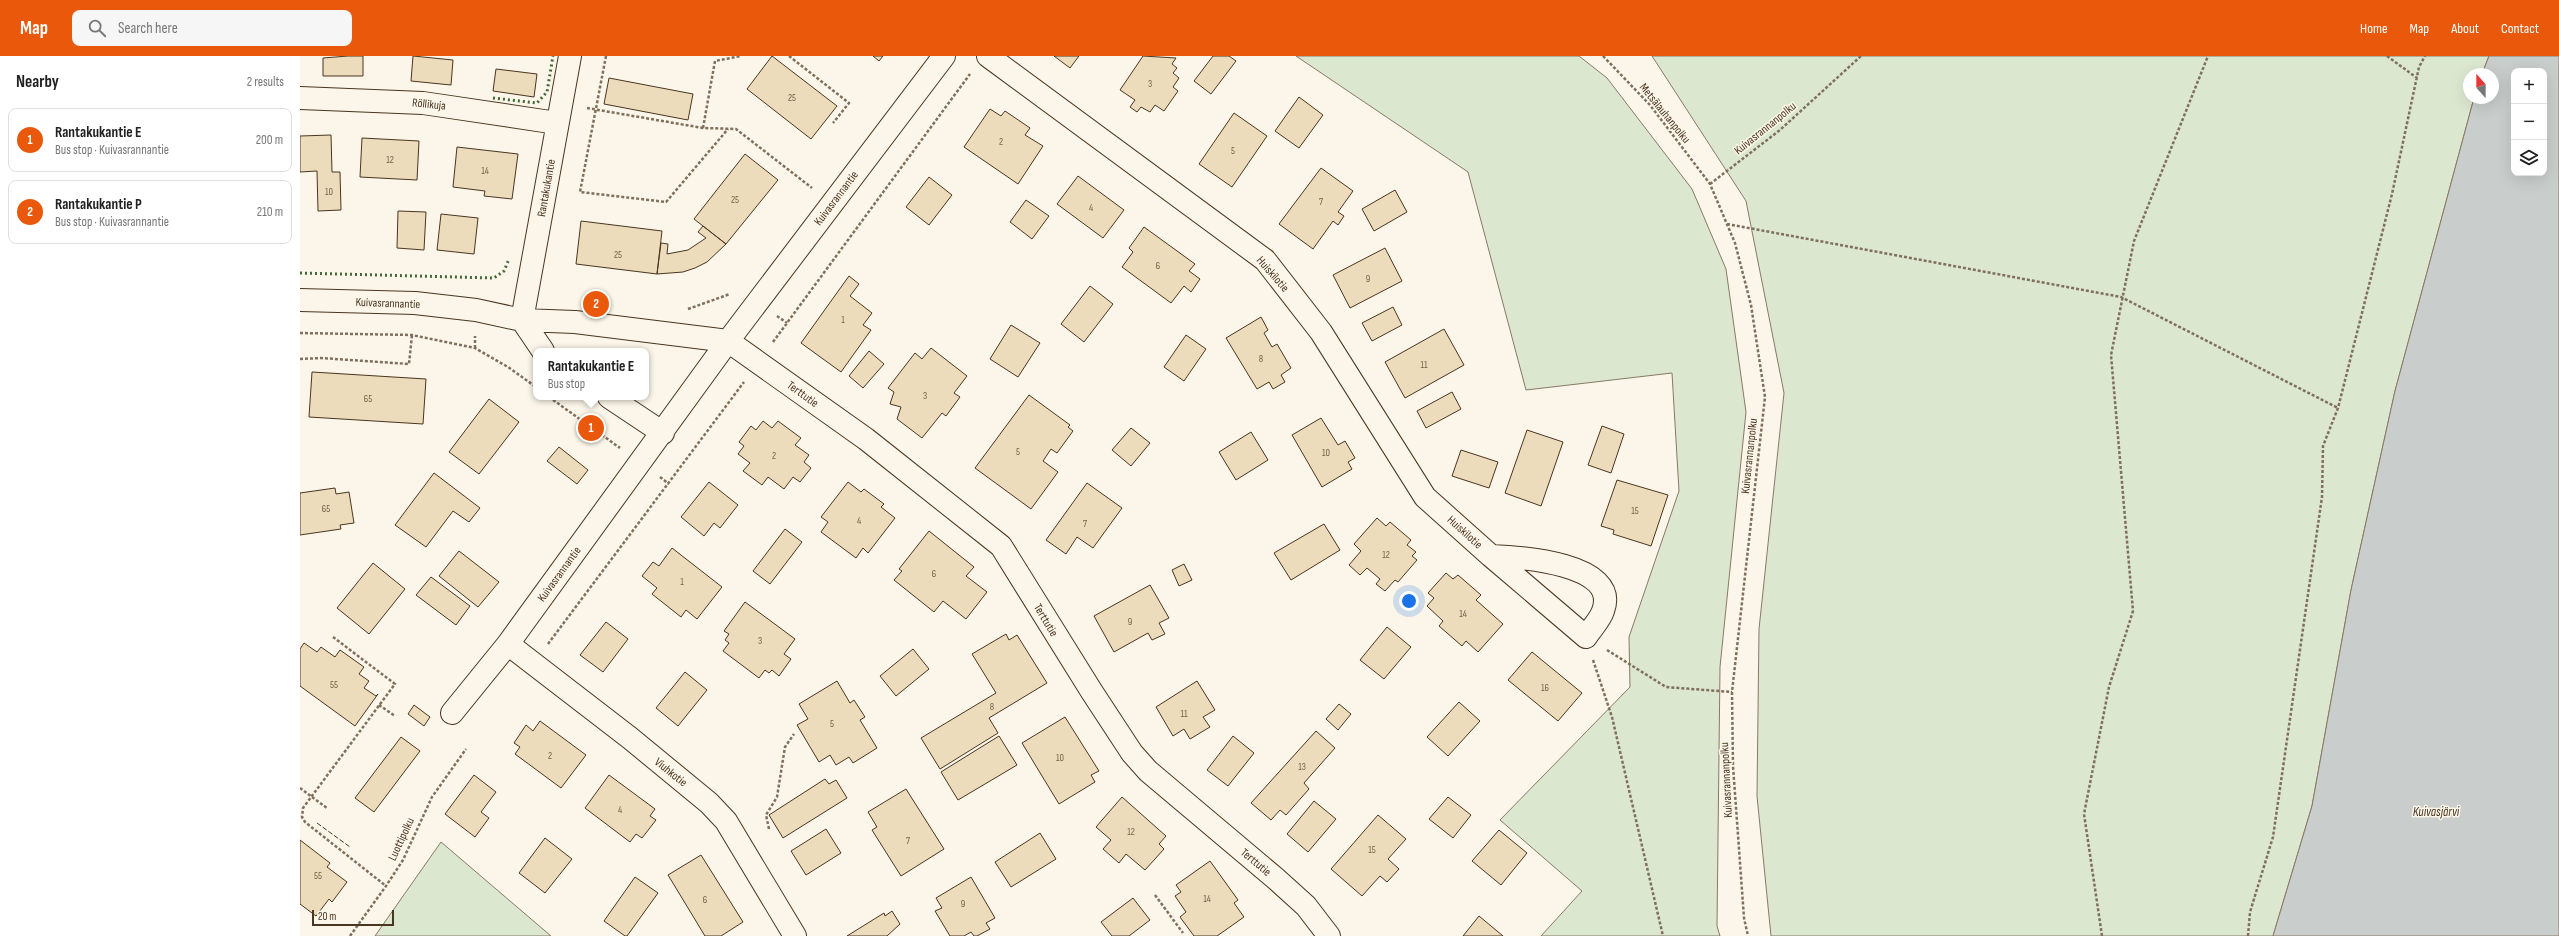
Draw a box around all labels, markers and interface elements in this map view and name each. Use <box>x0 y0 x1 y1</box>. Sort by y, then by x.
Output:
search box <box>72 10 352 46</box>
text: Map <box>20 17 48 40</box>
icon: search <box>86 17 108 39</box>
text: Search here <box>118 19 178 38</box>
text: Home <box>2360 20 2388 37</box>
text: Map <box>2410 20 2429 37</box>
text: About <box>2451 20 2479 37</box>
text: Contact <box>2501 20 2539 37</box>
north arrow <box>2463 68 2499 104</box>
map controls <box>2511 68 2547 176</box>
button: + <box>2511 68 2547 104</box>
text: Nearby <box>16 72 59 92</box>
text: 2 results <box>247 74 284 90</box>
house number: 3 <box>1148 78 1152 90</box>
street label: Metsälauhanpolku <box>1636 80 1693 146</box>
house number: 25 <box>788 92 796 104</box>
street label: Röllikuja <box>411 95 447 114</box>
street label: Kuivasrannanpolku <box>1731 99 1799 158</box>
button: − <box>2511 104 2547 140</box>
text: Rantakukantie E <box>55 123 141 142</box>
text: 1 <box>27 132 33 148</box>
text: 200 m <box>256 132 283 148</box>
house number: 2 <box>999 136 1003 148</box>
button: layers <box>2511 140 2547 176</box>
text: Bus stop · Kuivasrannantie <box>55 142 169 158</box>
house number: 5 <box>1231 145 1235 157</box>
house number: 12 <box>386 154 394 166</box>
street label: Rantakukantie <box>534 158 559 218</box>
house number: 14 <box>481 165 489 177</box>
street label: Kuivasrannantie <box>811 168 862 229</box>
house number: 10 <box>325 186 333 198</box>
house number: 25 <box>731 194 739 206</box>
text: Rantakukantie P <box>55 195 142 214</box>
house number: 7 <box>1319 196 1323 208</box>
house number: 4 <box>1089 202 1093 214</box>
text: 2 <box>27 204 33 220</box>
text: 210 m <box>257 204 283 220</box>
text: Bus stop · Kuivasrannantie <box>55 214 169 230</box>
house number: 25 <box>614 249 622 261</box>
street label: Huiskilotie <box>1253 253 1292 295</box>
house number: 6 <box>1156 260 1160 272</box>
house number: 9 <box>1366 273 1370 285</box>
pin: 2 <box>583 289 609 319</box>
street label: Kuivasrannantie <box>355 295 421 312</box>
house number: 1 <box>841 314 845 326</box>
popup <box>533 348 649 400</box>
house number: 8 <box>1259 353 1263 365</box>
text: Rantakukantie E <box>548 357 634 376</box>
house number: 11 <box>1421 359 1428 371</box>
text: Bus stop <box>548 376 585 392</box>
street label: Terttutie <box>784 378 822 411</box>
house number: 3 <box>923 390 927 402</box>
house number: 65 <box>364 393 372 405</box>
pin: 1 <box>578 413 604 443</box>
street label: Kuivasrannanpolku <box>1738 418 1761 494</box>
house number: 5 <box>1016 446 1020 458</box>
house number: 10 <box>1322 447 1330 459</box>
house number: 2 <box>772 450 776 462</box>
house number: 65 <box>322 503 330 515</box>
house number: 15 <box>1631 505 1639 517</box>
street label: Huiskilotie <box>1444 513 1486 552</box>
house number: 4 <box>857 515 861 527</box>
house number: 7 <box>1083 518 1087 530</box>
street label: Kuivasrannantie <box>534 544 585 605</box>
house number: 12 <box>1382 549 1390 561</box>
house number: 6 <box>932 568 936 580</box>
house number: 1 <box>680 576 684 588</box>
your location <box>1399 591 1419 611</box>
street label: Terttutie <box>1030 601 1061 639</box>
house number: 14 <box>1459 608 1467 620</box>
house number: 9 <box>1128 616 1132 628</box>
house number: 3 <box>758 635 762 647</box>
house number: 55 <box>330 679 338 691</box>
house number: 16 <box>1541 682 1549 694</box>
house number: 8 <box>990 701 994 713</box>
house number: 11 <box>1181 708 1188 720</box>
house number: 5 <box>830 718 834 730</box>
street label: Kuivasrannanpolku <box>1717 742 1736 818</box>
house number: 2 <box>548 750 552 762</box>
house number: 10 <box>1056 752 1064 764</box>
street label: Viuhkotie <box>651 755 690 790</box>
house number: 13 <box>1298 761 1306 773</box>
house number: 4 <box>618 804 622 816</box>
water label: Kuivasjärvi <box>2413 804 2460 820</box>
street label: Luottipolku <box>385 815 418 863</box>
house number: 12 <box>1127 826 1135 838</box>
house number: 7 <box>906 835 910 847</box>
house number: 15 <box>1368 844 1376 856</box>
street label: Terttutie <box>1237 845 1274 880</box>
house number: 55 <box>314 870 322 882</box>
house number: 14 <box>1203 893 1211 905</box>
house number: 6 <box>703 894 707 906</box>
house number: 9 <box>961 898 965 910</box>
scale bar <box>312 908 394 927</box>
text: 20 m <box>318 910 336 923</box>

